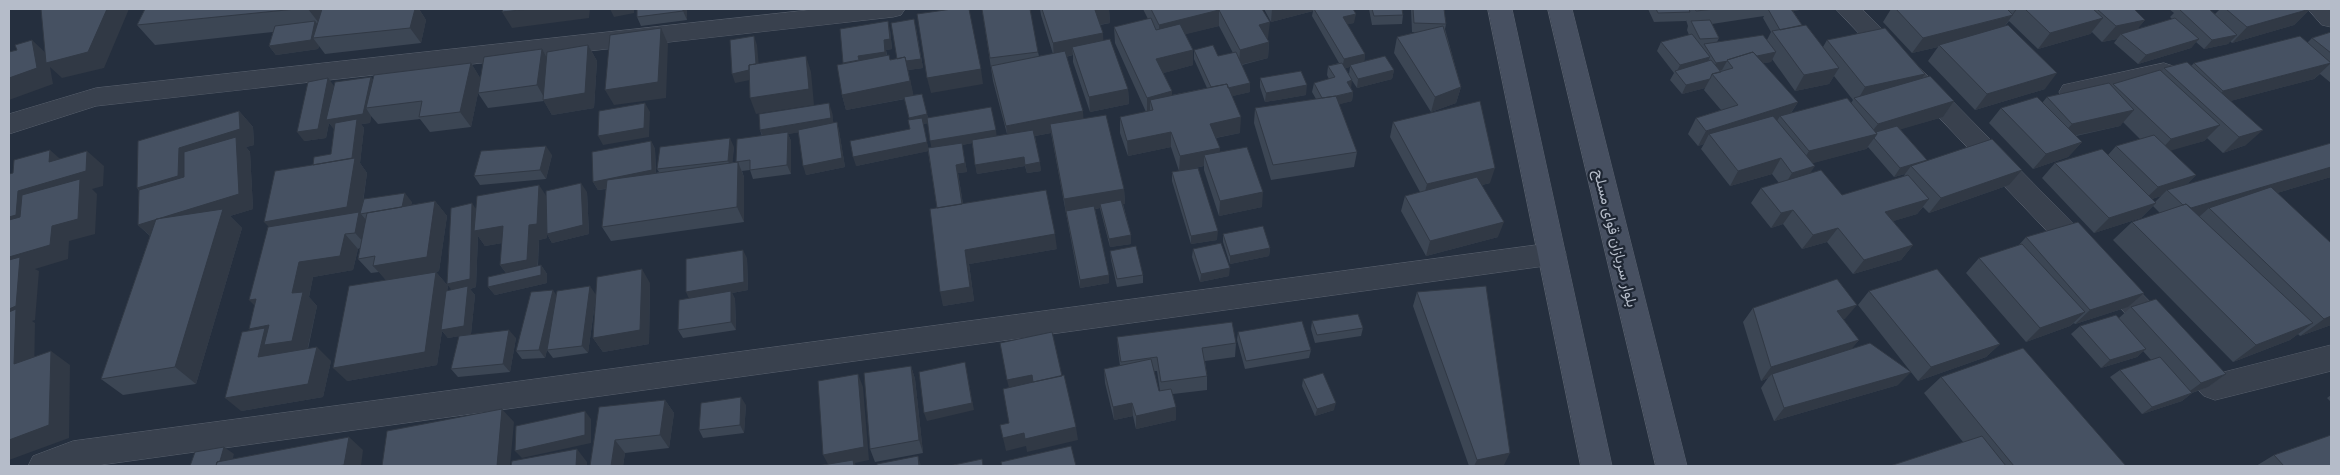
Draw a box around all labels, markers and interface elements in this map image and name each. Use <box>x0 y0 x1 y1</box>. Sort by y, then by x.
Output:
street label: بلوار سربازان قوای مسلح <box>1588 167 1642 310</box>

